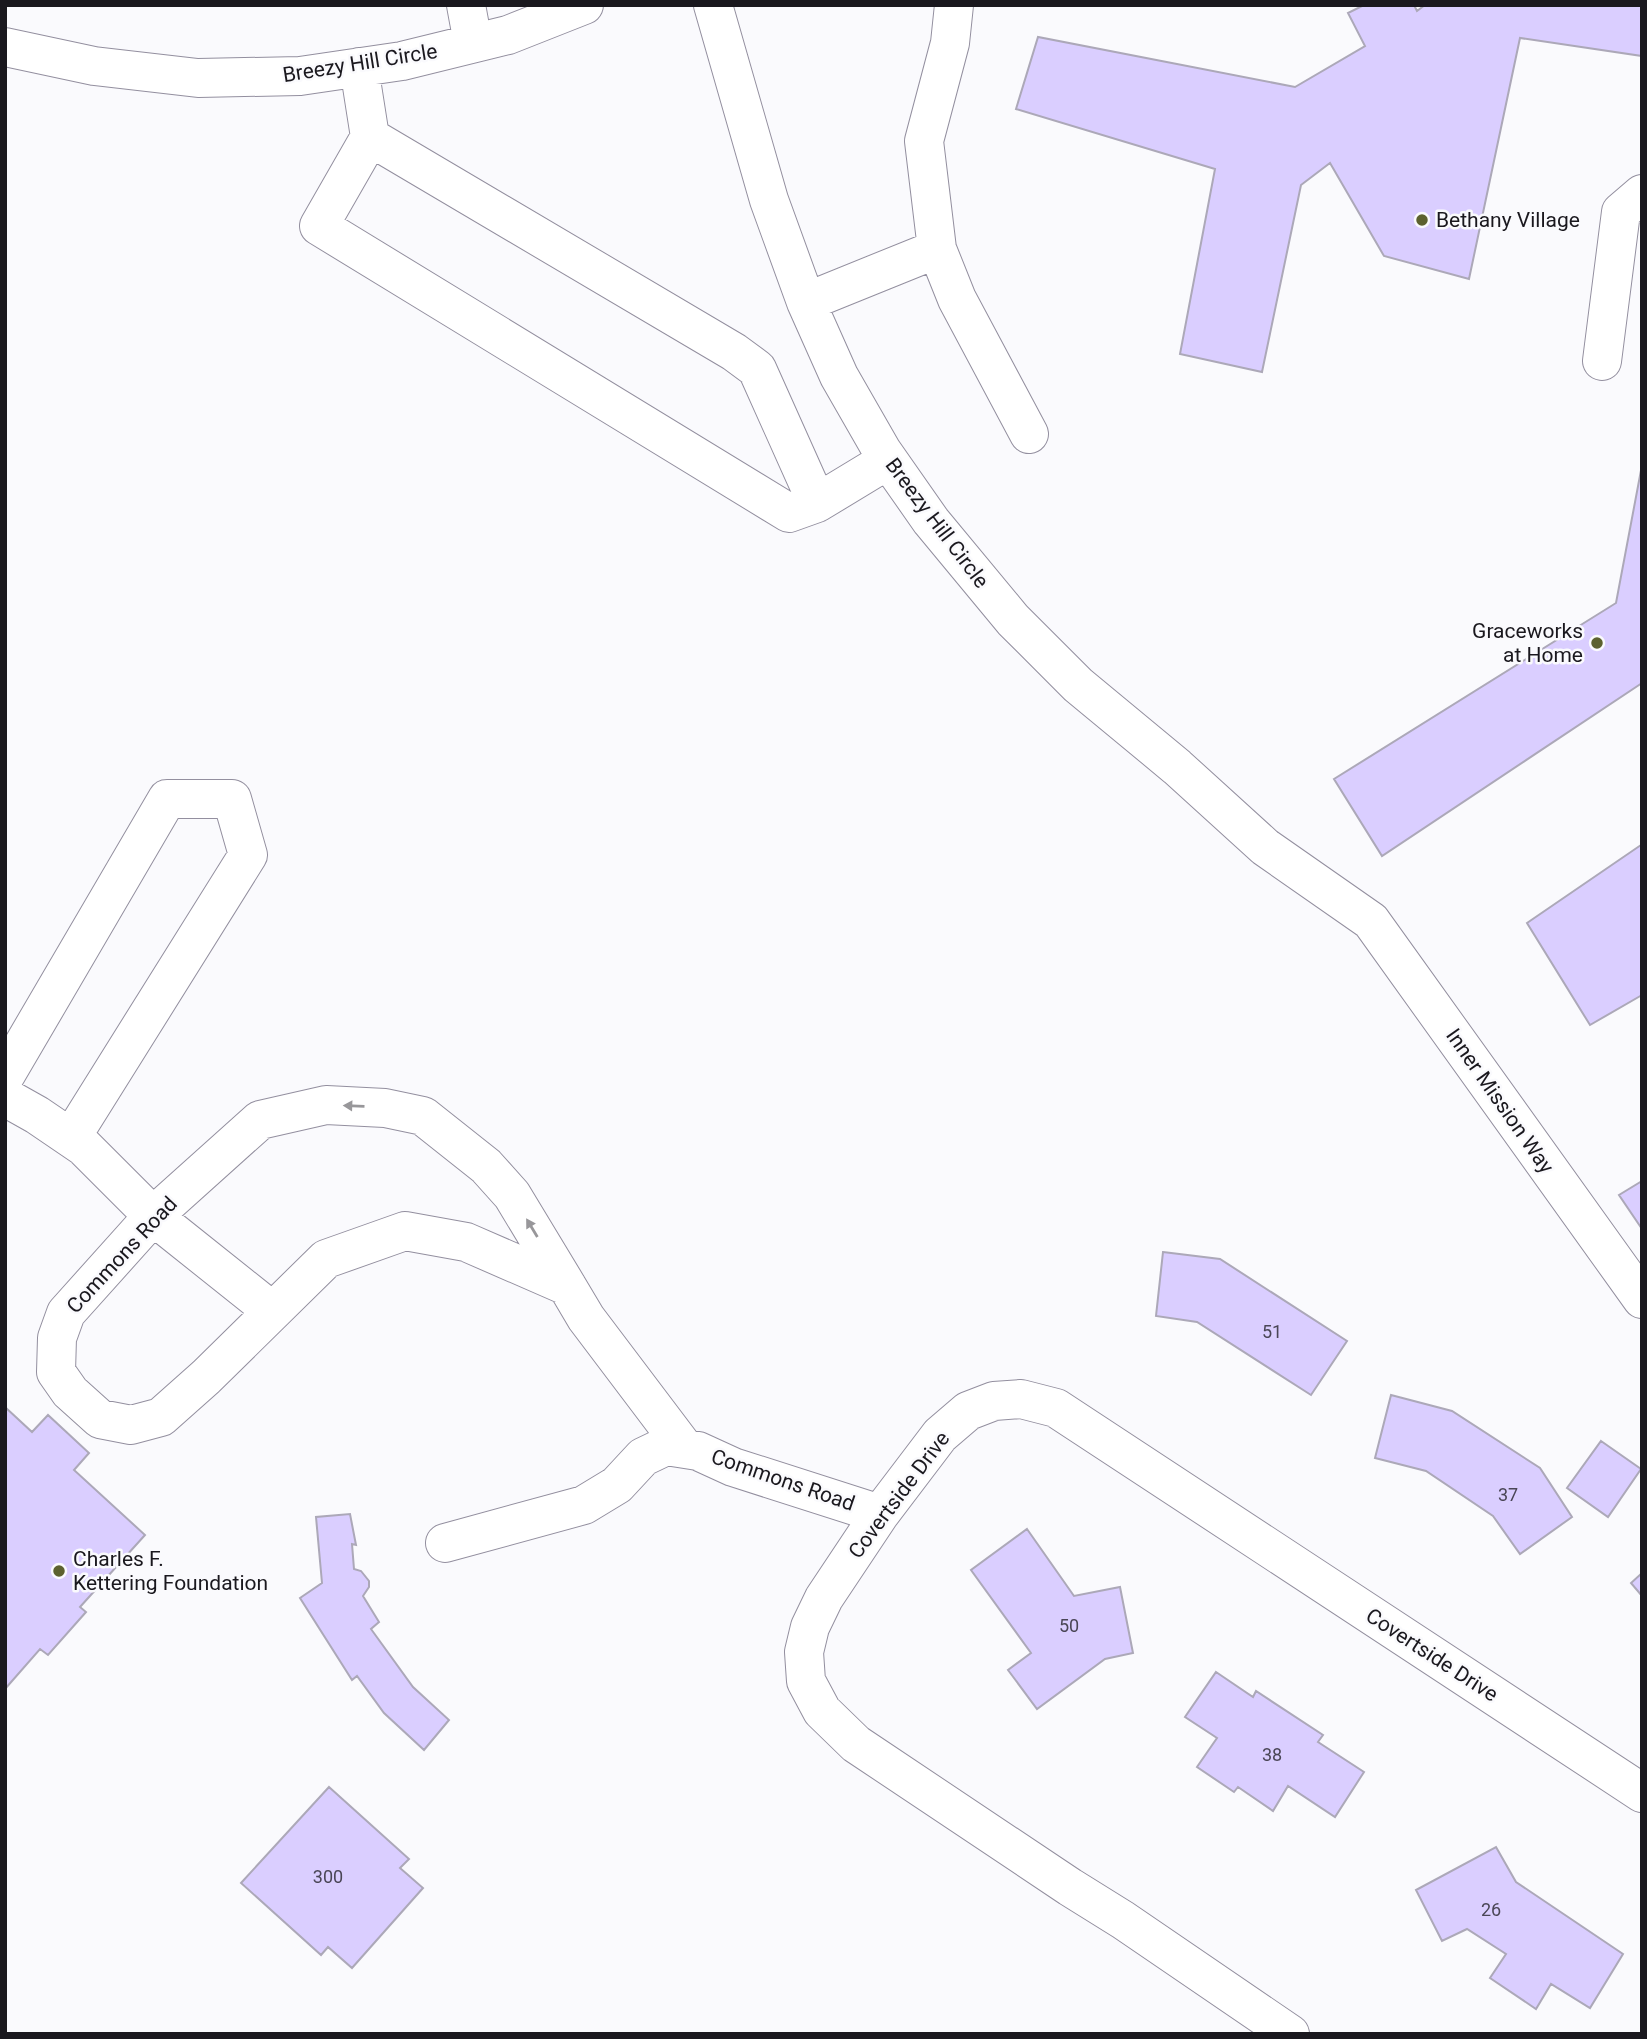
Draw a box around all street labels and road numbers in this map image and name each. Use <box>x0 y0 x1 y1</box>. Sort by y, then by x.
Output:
street label: Breezy Hill Circle <box>281 39 439 87</box>
street label: Breezy Hill Circle <box>880 453 994 593</box>
street label: Inner Mission Way <box>1441 1024 1559 1178</box>
street label: Commons Road <box>62 1192 182 1318</box>
street label: Covertside Drive <box>844 1427 954 1563</box>
street label: Commons Road <box>708 1444 858 1516</box>
street label: Covertside Drive <box>1362 1603 1502 1707</box>

